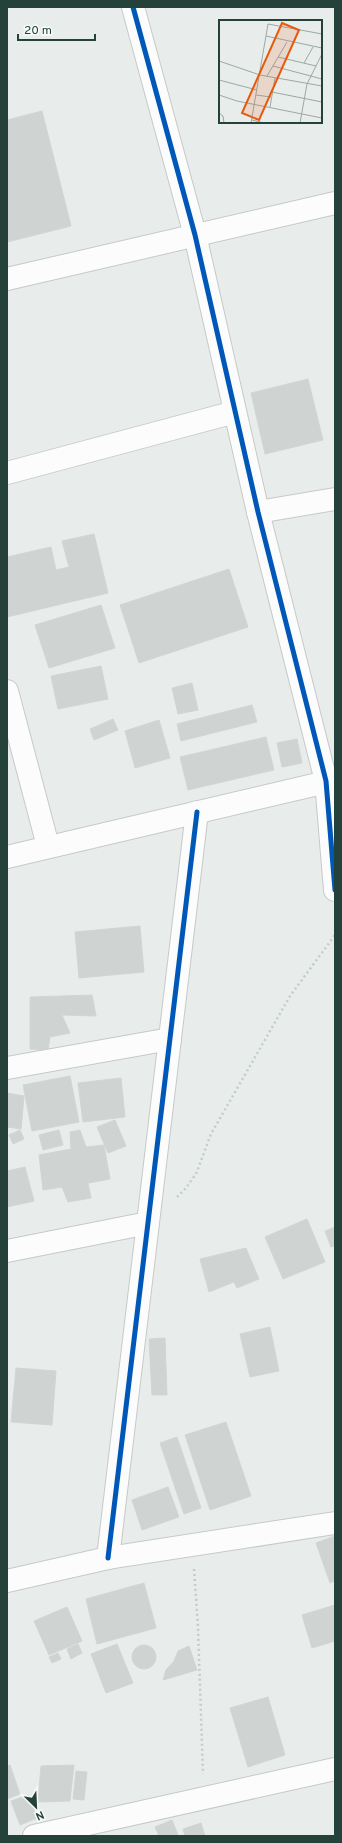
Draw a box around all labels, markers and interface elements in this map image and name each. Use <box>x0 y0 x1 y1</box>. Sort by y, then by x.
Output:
scale bar <box>18 16 95 42</box>
inset map <box>219 20 322 123</box>
text: 20 m <box>24 23 52 39</box>
north arrow <box>16 1787 56 1827</box>
text: N <box>33 1807 46 1823</box>

